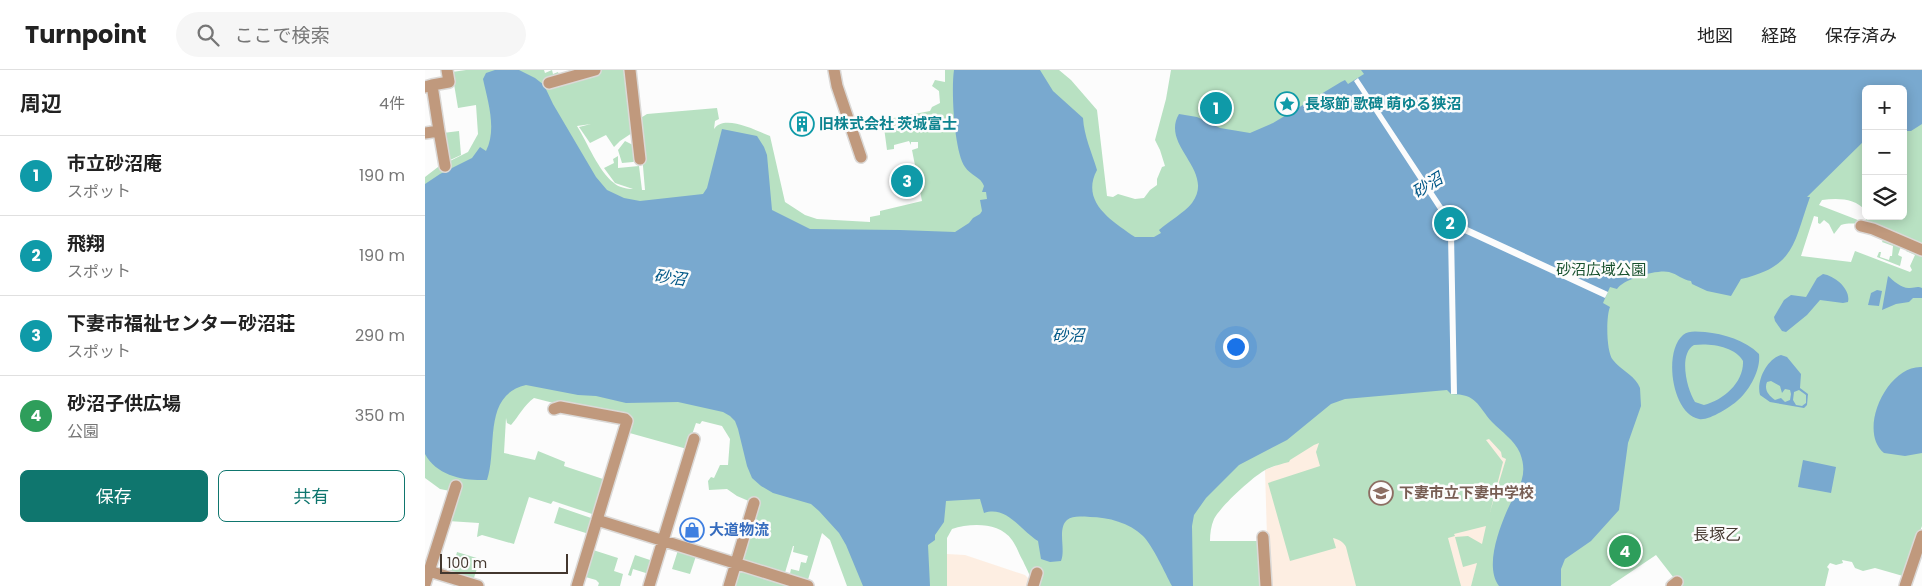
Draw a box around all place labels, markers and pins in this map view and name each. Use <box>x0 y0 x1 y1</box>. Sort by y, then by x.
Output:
pin: 1 <box>1200 89 1232 127</box>
place icon: 長塚節 歌碑 萌ゆる狭沼 <box>1274 91 1300 117</box>
place label: 長塚節 歌碑 萌ゆる狭沼 <box>1305 93 1461 114</box>
building icon: 旧株式会社 茨城富士 <box>789 111 815 137</box>
place label: 旧株式会社 茨城富士 <box>819 113 957 134</box>
pin: 3 <box>891 162 923 200</box>
pin: 2 <box>1434 204 1466 242</box>
school or university icon: 下妻市立下妻中学校 <box>1368 480 1394 506</box>
place label: 下妻市立下妻中学校 <box>1399 482 1534 503</box>
shop icon: 大道物流 <box>679 517 705 543</box>
place label: 大道物流 <box>709 519 769 540</box>
pin: 4 <box>1609 532 1641 570</box>

